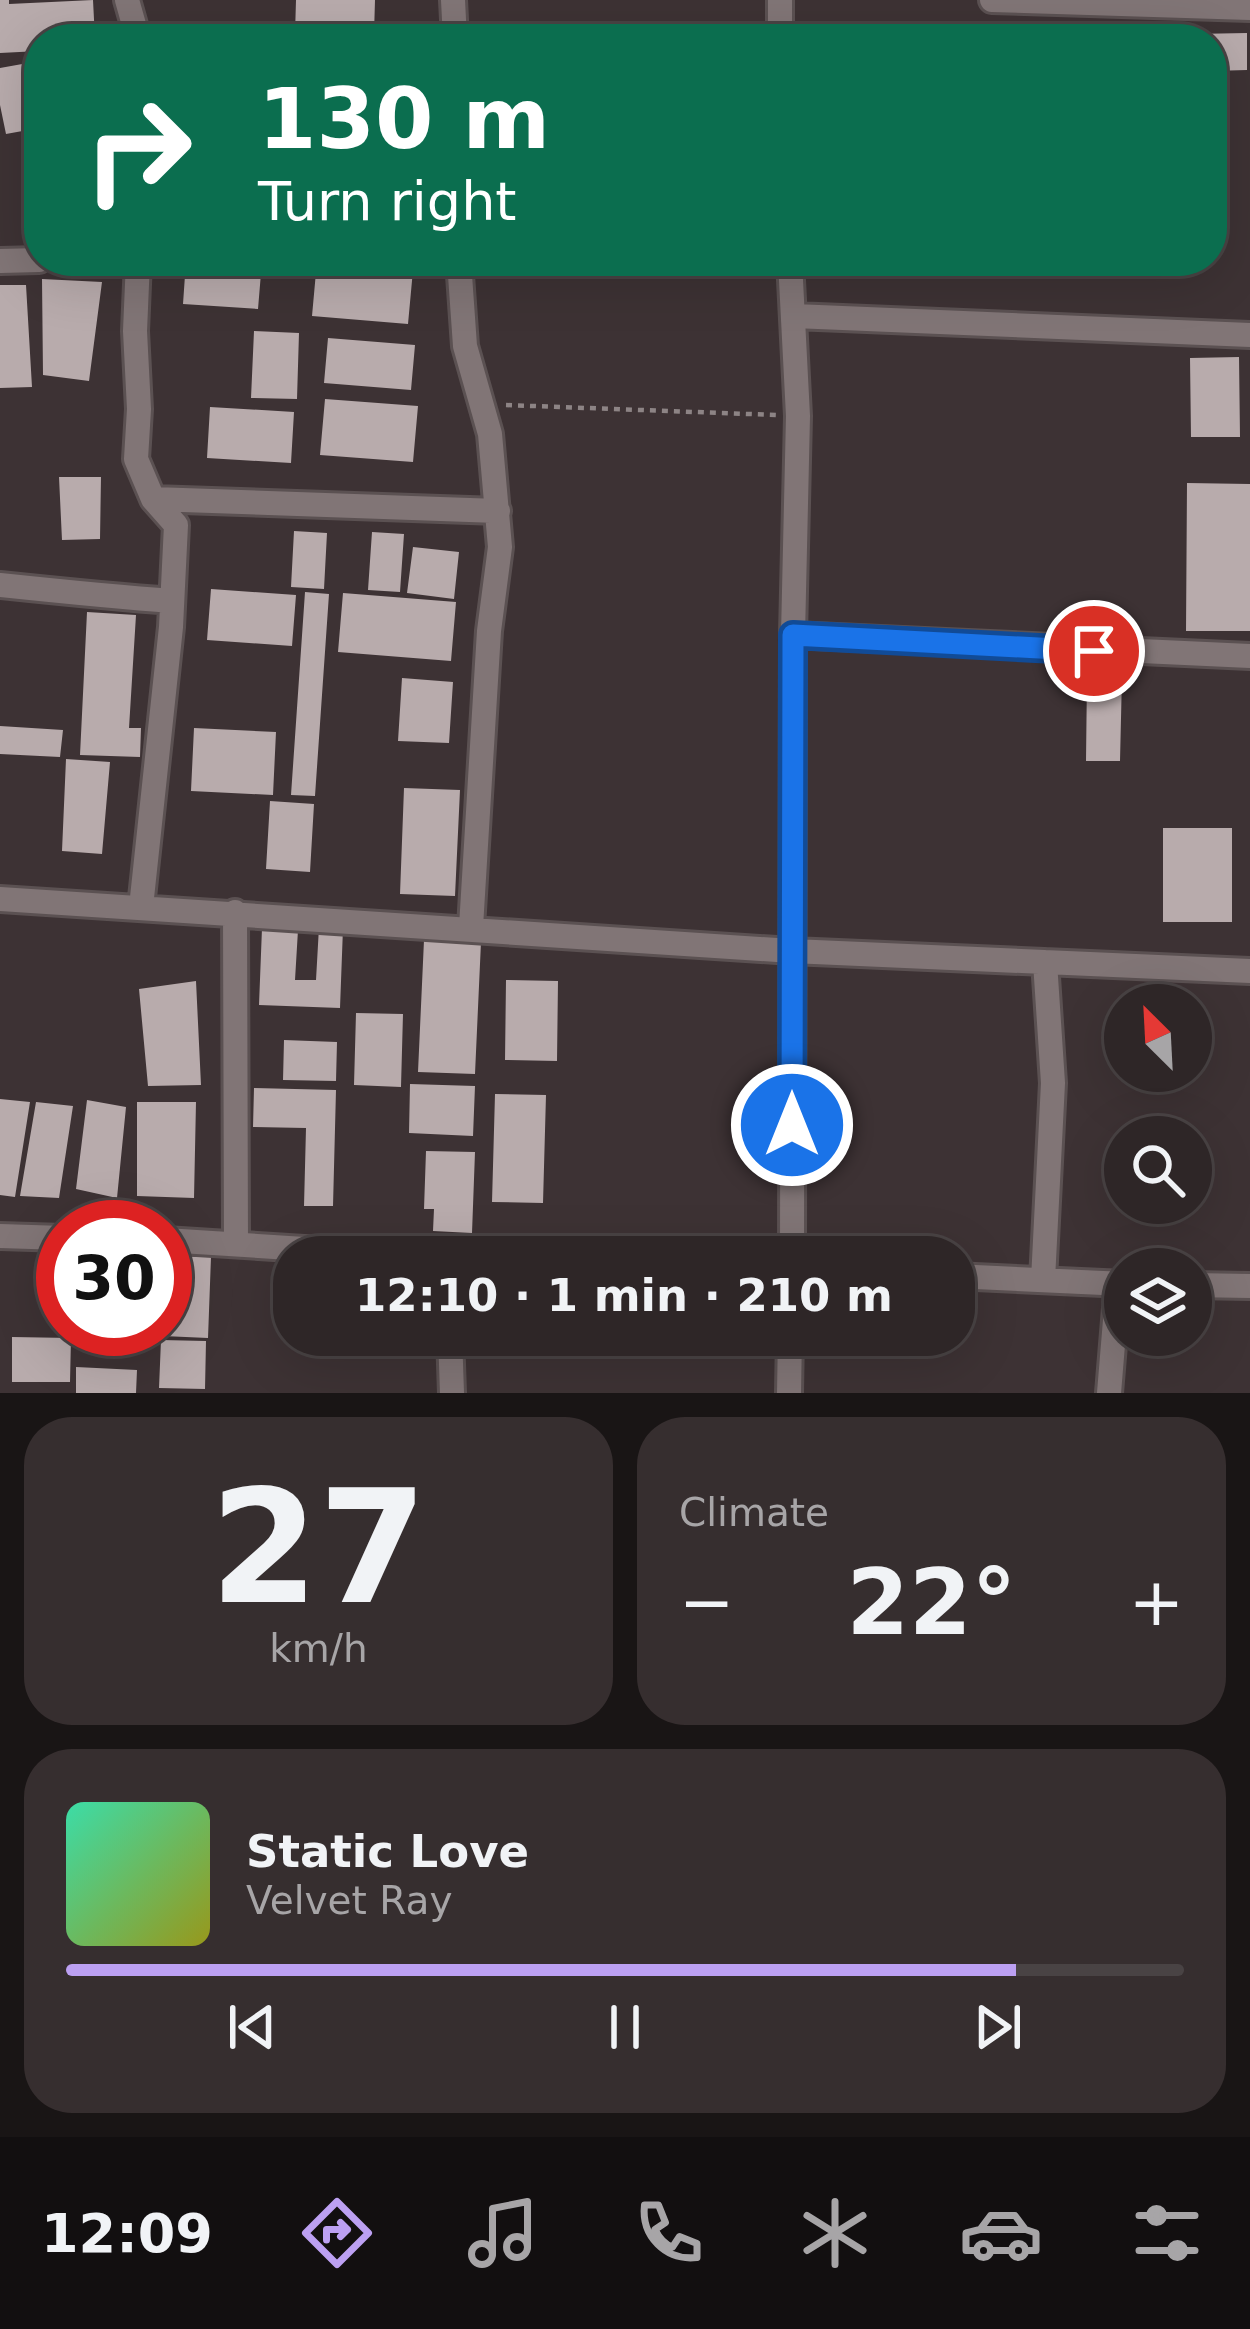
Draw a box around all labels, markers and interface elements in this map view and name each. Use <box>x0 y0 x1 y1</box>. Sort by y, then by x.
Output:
text: 130 m <box>258 70 550 168</box>
icon: right <box>60 72 216 228</box>
text: Turn right <box>258 170 517 233</box>
pin <box>1043 600 1145 702</box>
icon: arrive <box>1061 618 1127 684</box>
north arrow <box>1104 984 1212 1092</box>
map controls <box>1104 984 1212 1356</box>
position arrow <box>729 1062 855 1188</box>
button: search <box>1104 1116 1212 1224</box>
speed limit sign: 30 <box>36 1200 192 1356</box>
button: layers <box>1104 1248 1212 1356</box>
text: 12:10 · 1 min · 210 m <box>355 1269 893 1322</box>
text: 27 <box>210 1457 427 1639</box>
text: Climate <box>679 1490 829 1535</box>
text: 22° <box>846 1550 1017 1655</box>
text: − <box>679 1564 734 1641</box>
text: + <box>1129 1564 1184 1641</box>
text: km/h <box>269 1626 368 1671</box>
text: Static Love <box>246 1825 529 1878</box>
text: Velvet Ray <box>246 1878 452 1923</box>
icon: previous <box>219 1994 285 2060</box>
icon: pause <box>592 1994 658 2060</box>
icon: next <box>965 1994 1031 2060</box>
icon: directions <box>295 2191 379 2275</box>
icon: music <box>461 2191 545 2275</box>
icon: phone <box>627 2191 711 2275</box>
icon: climate <box>793 2191 877 2275</box>
icon: car <box>959 2191 1043 2275</box>
icon: filters <box>1125 2191 1209 2275</box>
text: 12:09 <box>41 2202 213 2265</box>

